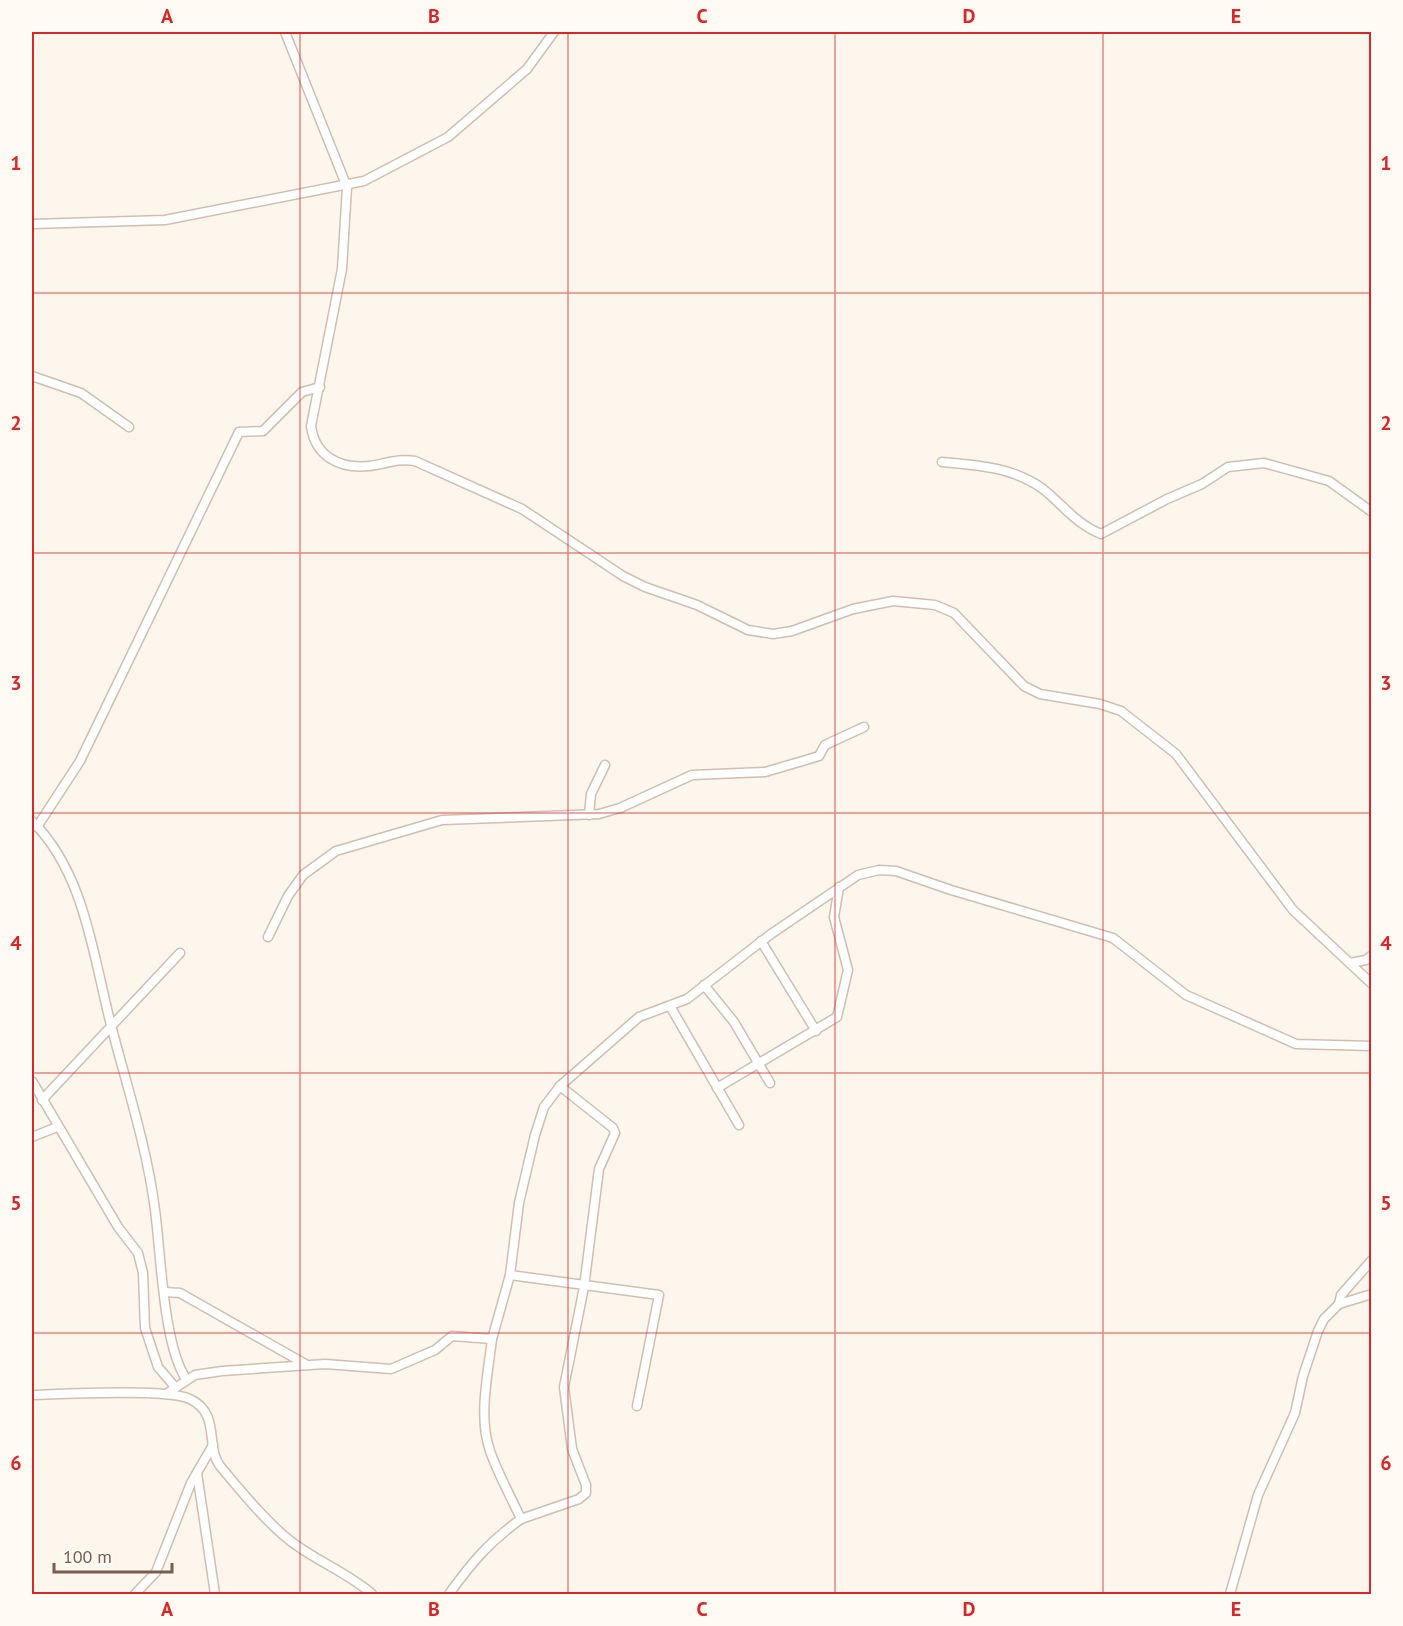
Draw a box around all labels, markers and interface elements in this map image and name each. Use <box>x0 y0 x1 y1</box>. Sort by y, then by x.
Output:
text: A <box>161 3 174 29</box>
text: B <box>428 3 440 29</box>
text: C <box>696 3 708 29</box>
text: D <box>963 3 976 29</box>
text: E <box>1231 3 1241 29</box>
text: 1 <box>10 150 22 176</box>
text: 1 <box>1380 150 1392 176</box>
text: 2 <box>10 410 22 436</box>
text: 2 <box>1380 410 1392 436</box>
text: 3 <box>10 670 22 696</box>
text: 3 <box>1380 670 1392 696</box>
text: 4 <box>10 930 22 956</box>
text: 4 <box>1380 930 1392 956</box>
text: 5 <box>10 1190 22 1216</box>
text: 5 <box>1380 1190 1392 1216</box>
text: 6 <box>10 1450 22 1476</box>
text: 6 <box>1380 1450 1392 1476</box>
scale bar <box>54 1536 172 1574</box>
text: 100 m <box>63 1545 112 1568</box>
text: A <box>161 1596 174 1622</box>
text: B <box>428 1596 440 1622</box>
text: C <box>696 1596 708 1622</box>
text: D <box>963 1596 976 1622</box>
text: E <box>1231 1596 1241 1622</box>

